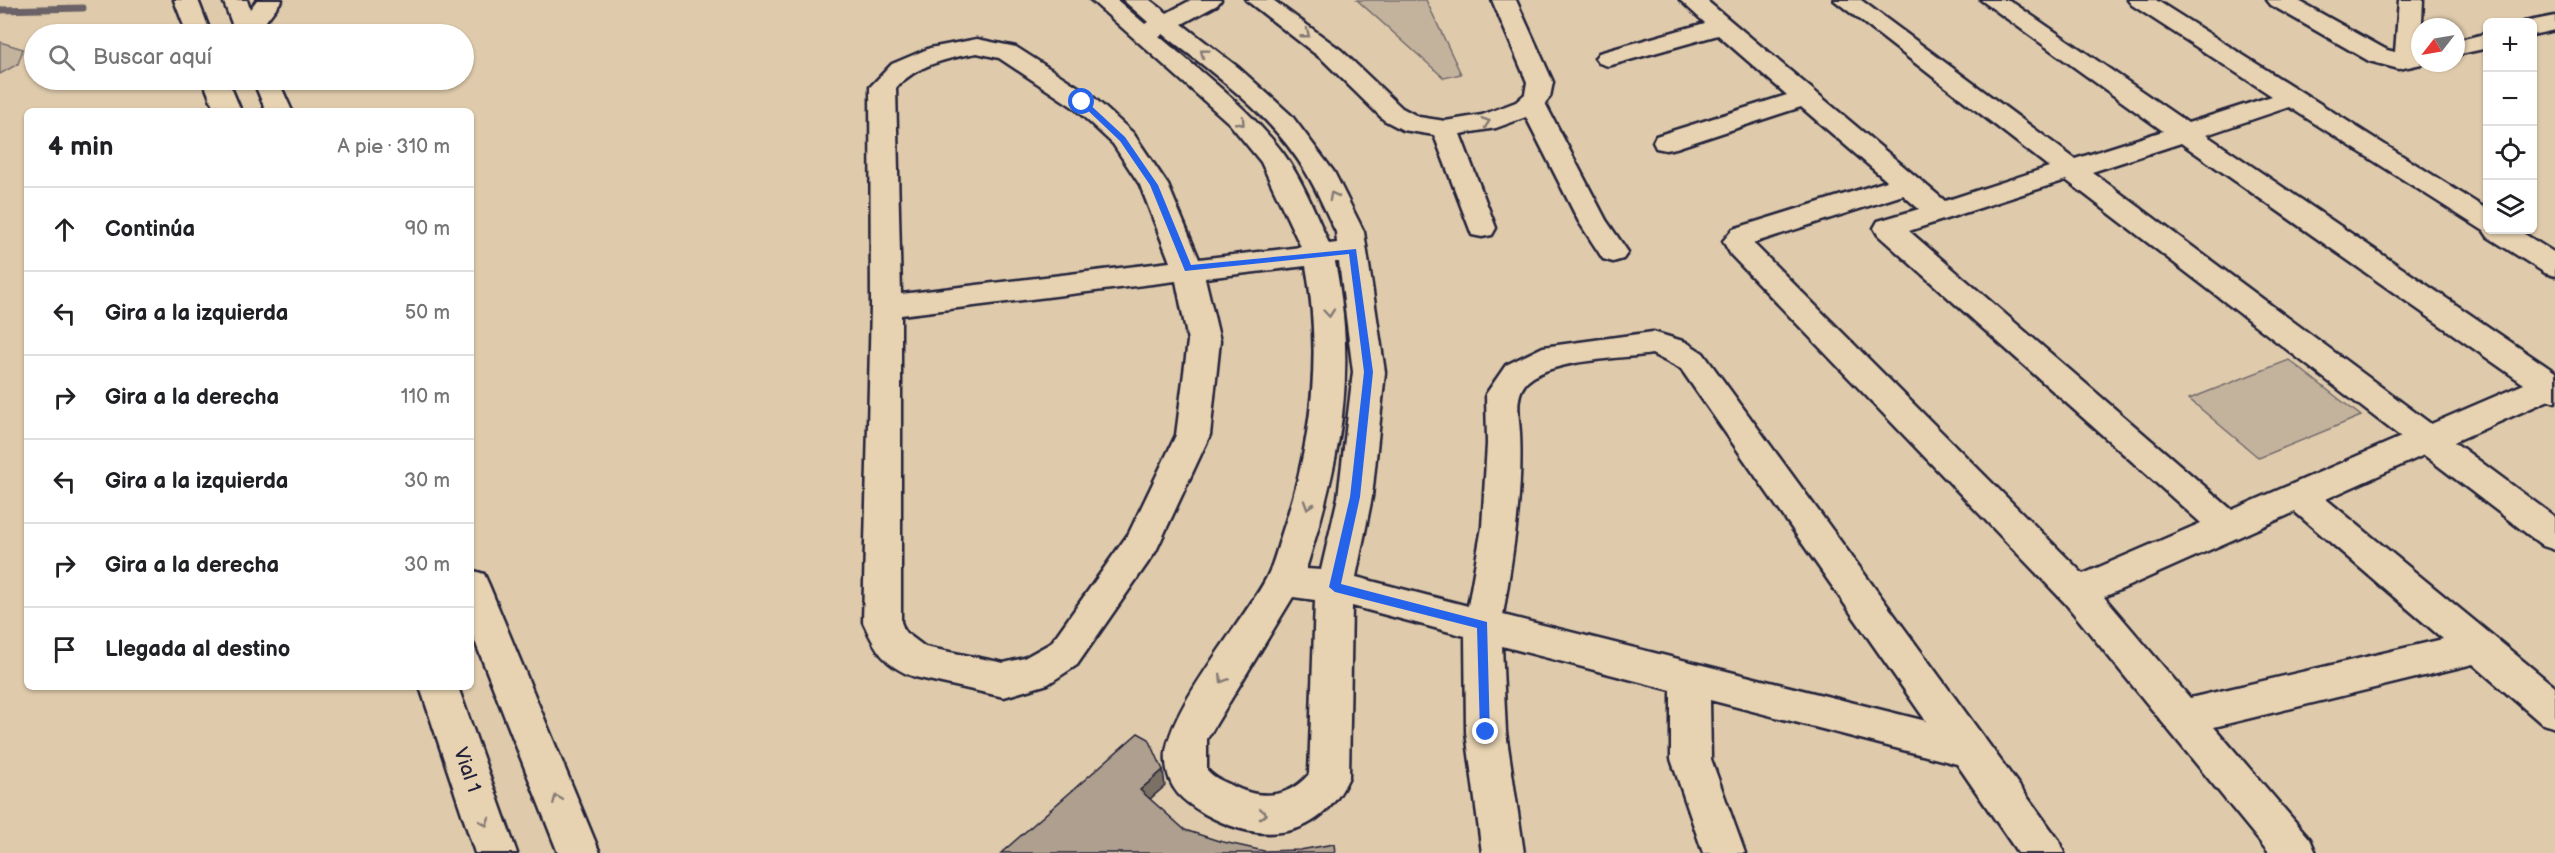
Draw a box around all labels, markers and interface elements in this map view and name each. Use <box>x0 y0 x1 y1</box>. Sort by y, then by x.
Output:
north arrow <box>2411 18 2465 72</box>
map controls <box>2483 18 2537 234</box>
button: + <box>2483 18 2537 72</box>
search box <box>24 24 474 90</box>
one-way arrow <box>1299 26 1310 37</box>
icon: search <box>45 41 78 74</box>
text: Buscar aquí <box>93 44 212 71</box>
one-way arrow <box>1200 49 1211 60</box>
button: − <box>2483 72 2537 126</box>
route start <box>1068 88 1094 114</box>
one-way arrow <box>1234 115 1245 126</box>
one-way arrow <box>1480 117 1491 130</box>
button: locate <box>2483 126 2537 180</box>
text: 4 min <box>48 132 113 163</box>
text: A pie · 310 m <box>337 135 450 159</box>
button: layers <box>2483 180 2537 234</box>
one-way arrow <box>1329 192 1340 202</box>
icon: ahead <box>48 213 81 246</box>
text: Continúa <box>105 216 195 243</box>
text: 90 m <box>405 217 450 241</box>
icon: left <box>48 297 81 330</box>
text: Gira a la izquierda <box>105 300 289 327</box>
text: 50 m <box>405 301 450 325</box>
one-way arrow <box>1322 308 1335 317</box>
icon: right <box>48 381 81 414</box>
text: Gira a la derecha <box>105 384 279 411</box>
text: 110 m <box>401 385 450 409</box>
icon: left <box>48 465 81 498</box>
text: Gira a la izquierda <box>105 468 289 495</box>
text: 30 m <box>404 469 450 493</box>
one-way arrow <box>1303 499 1316 510</box>
icon: right <box>48 549 81 582</box>
text: Gira a la derecha <box>105 552 279 579</box>
text: 30 m <box>404 553 450 577</box>
icon: arrive <box>48 633 81 666</box>
text: Llegada al destino <box>105 636 290 663</box>
one-way arrow <box>1218 673 1230 683</box>
route end <box>1472 718 1498 744</box>
street label: Vial 1 <box>448 744 486 796</box>
one-way arrow <box>552 794 564 805</box>
one-way arrow <box>1259 807 1268 820</box>
one-way arrow <box>478 816 490 827</box>

